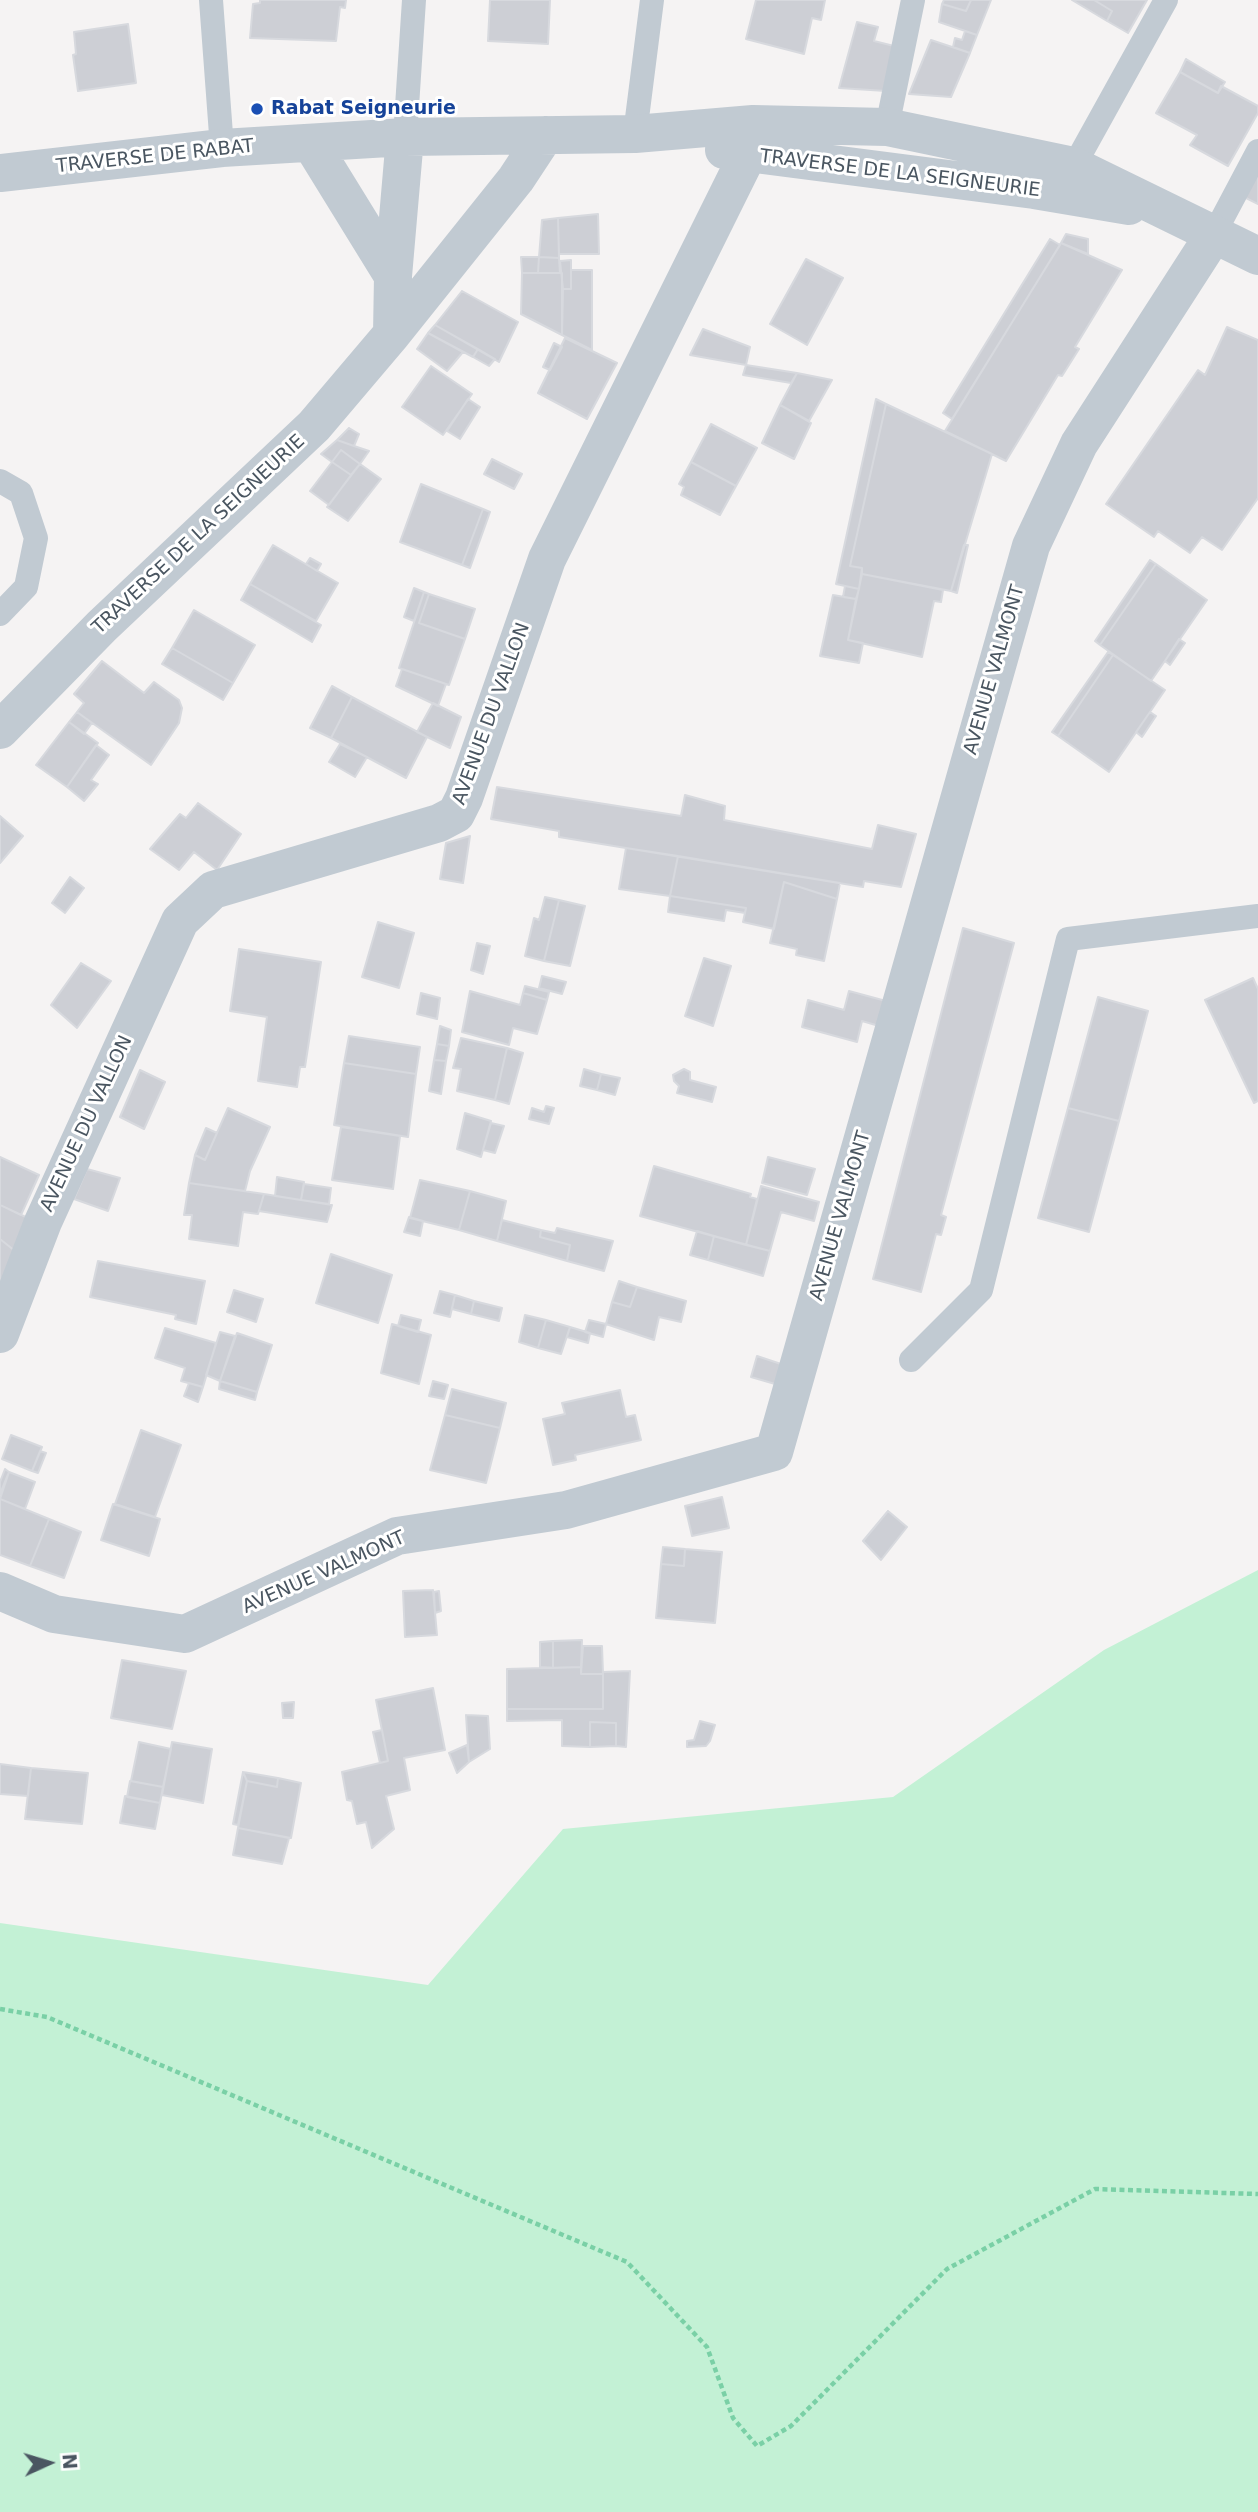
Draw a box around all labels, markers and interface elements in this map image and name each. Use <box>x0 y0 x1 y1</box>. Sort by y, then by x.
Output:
place label: Rabat Seigneurie <box>271 98 456 120</box>
marker: Rabat Seigneurie <box>249 101 265 117</box>
street label: TRAVERSE DE RABAT <box>55 135 255 179</box>
street label: TRAVERSE DE LA SEIGNEURIE <box>759 145 1041 203</box>
street label: TRAVERSE DE LA SEIGNEURIE <box>88 430 310 640</box>
street label: AVENUE VALMONT <box>960 583 1030 757</box>
street label: AVENUE DU VALLON <box>448 620 536 808</box>
street label: AVENUE DU VALLON <box>36 1032 138 1216</box>
street label: AVENUE VALMONT <box>806 1129 876 1303</box>
street label: AVENUE VALMONT <box>239 1527 409 1619</box>
north arrow <box>14 2428 84 2498</box>
text: N <box>58 2453 81 2470</box>

